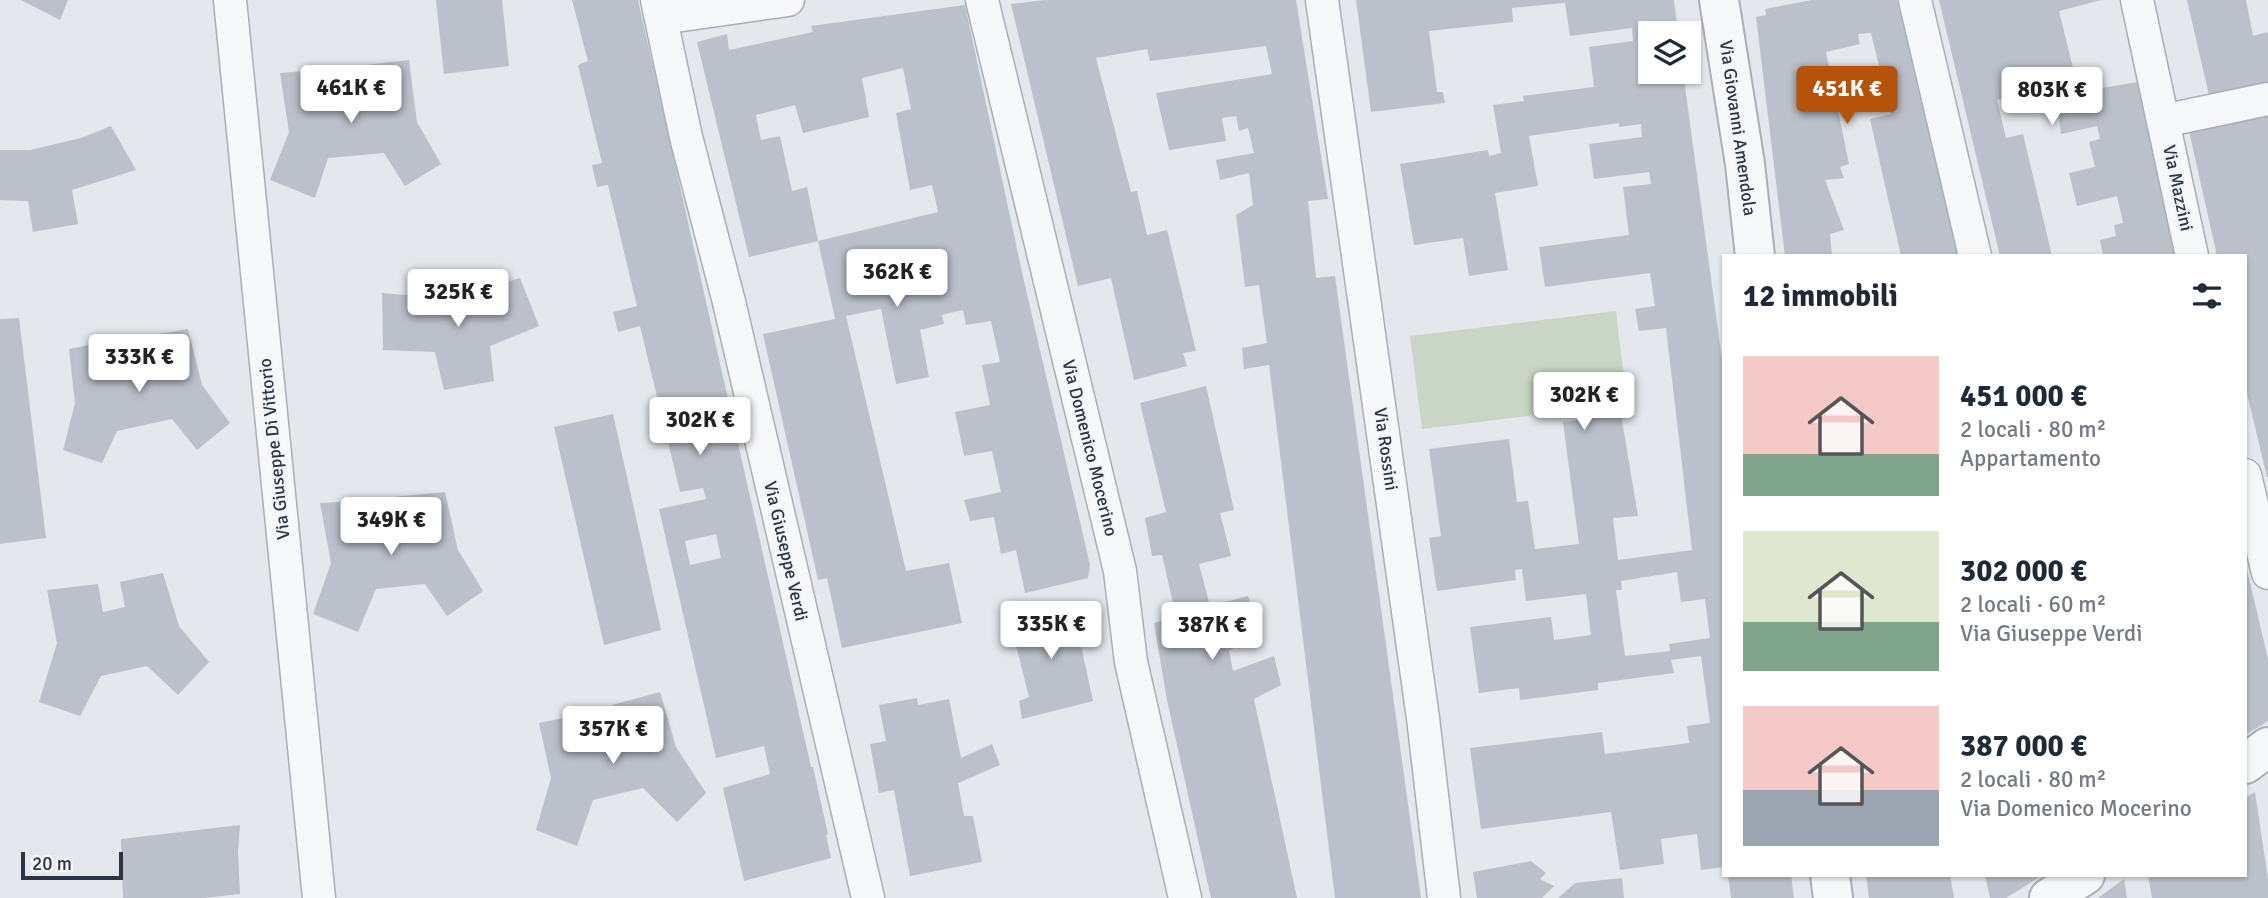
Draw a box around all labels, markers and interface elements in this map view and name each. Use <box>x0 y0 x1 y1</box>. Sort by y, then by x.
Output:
map controls <box>1638 21 1701 84</box>
button: layers <box>1638 21 1701 84</box>
street label: Via Giovanni Amendola <box>1715 39 1761 217</box>
pin: 461K € <box>294 66 408 125</box>
pin: 451K € <box>1790 66 1904 126</box>
pin: 803K € <box>1995 68 2109 127</box>
text: 461K € <box>316 73 386 102</box>
text: 451K € <box>1812 74 1882 103</box>
text: 803K € <box>2017 75 2087 104</box>
street label: Via Mazzini <box>2158 143 2198 233</box>
pin: 362K € <box>840 250 954 309</box>
text: 362K € <box>862 257 932 286</box>
pin: 325K € <box>401 270 515 329</box>
text: 325K € <box>423 277 493 306</box>
icon: filters <box>2188 277 2226 315</box>
text: 12 immobili <box>1743 278 1898 315</box>
pin: 333K € <box>82 334 196 394</box>
text: 333K € <box>104 342 174 371</box>
street label: Via Giuseppe Di Vittorio <box>254 357 294 541</box>
street label: Via Domenico Mocerino <box>1057 357 1123 539</box>
pin: 302K € <box>1527 372 1641 432</box>
text: 451 000 € <box>1960 378 2087 415</box>
text: 302K € <box>1549 380 1619 409</box>
icon: home <box>1799 384 1883 468</box>
pin: 302K € <box>643 398 757 457</box>
text: 302K € <box>665 405 735 434</box>
street label: Via Rossini <box>1369 406 1403 492</box>
text: 2 locali · 80 m² <box>1960 415 2106 444</box>
text: Appartamento <box>1960 444 2101 473</box>
street label: Via Giuseppe Verdi <box>759 479 813 623</box>
pin: 349K € <box>334 498 448 557</box>
text: 349K € <box>356 505 426 534</box>
text: 302 000 € <box>1960 553 2087 590</box>
icon: home <box>1799 559 1883 643</box>
text: 2 locali · 60 m² <box>1960 590 2106 619</box>
pin: 335K € <box>994 602 1108 661</box>
pin: 387K € <box>1155 602 1269 662</box>
text: 335K € <box>1016 609 1086 638</box>
text: 387K € <box>1177 610 1247 639</box>
text: Via Giuseppe Verdi <box>1960 619 2142 648</box>
pin: 357K € <box>556 706 670 766</box>
text: 357K € <box>578 714 648 743</box>
text: 387 000 € <box>1960 728 2087 765</box>
icon: home <box>1799 734 1883 818</box>
text: 2 locali · 80 m² <box>1960 765 2106 794</box>
text: Via Domenico Mocerino <box>1960 794 2192 823</box>
scale bar <box>21 849 122 881</box>
text: 20 m <box>32 852 72 876</box>

